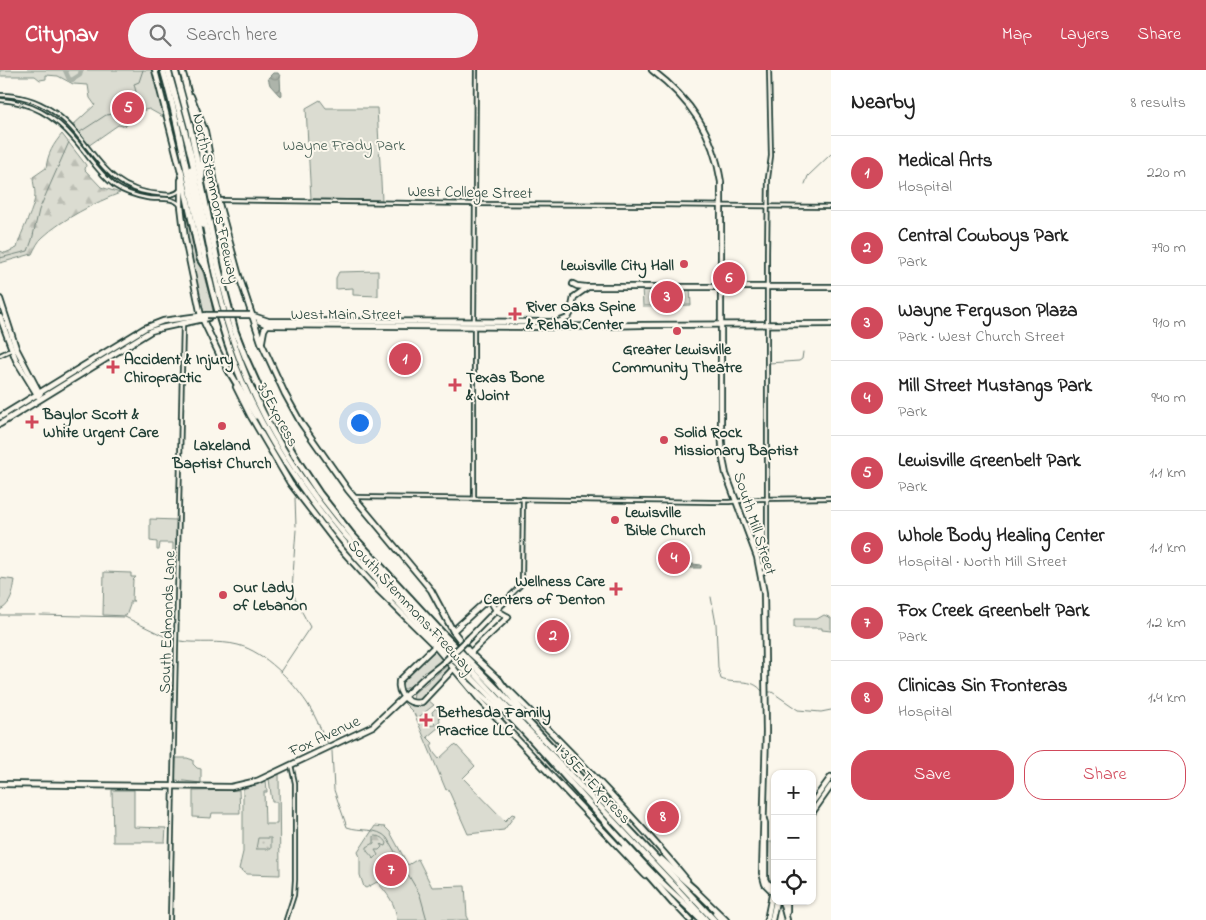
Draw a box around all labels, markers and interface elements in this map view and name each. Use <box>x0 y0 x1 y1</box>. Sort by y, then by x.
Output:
search box <box>128 13 478 58</box>
text: Citynav <box>25 18 98 53</box>
icon: search <box>146 21 174 49</box>
text: Search here <box>186 22 277 49</box>
text: Map <box>1002 22 1032 48</box>
text: Layers <box>1060 22 1110 48</box>
text: Share <box>1138 22 1181 48</box>
text: Nearby <box>851 88 915 118</box>
pin: 5 <box>112 89 144 127</box>
text: 8 results <box>1130 91 1186 115</box>
street label: North Stemmons Freeway <box>185 111 245 286</box>
park label: Wayne Frady Park <box>283 134 406 158</box>
text: Medical Arts <box>898 148 992 175</box>
text: 1 <box>864 161 870 185</box>
text: 220 m <box>1147 161 1186 185</box>
text: Hospital <box>898 175 952 199</box>
street label: West College Street <box>407 180 533 206</box>
text: Central Cowboys Park <box>898 223 1068 250</box>
text: 2 <box>863 236 871 260</box>
text: 790 m <box>1151 236 1186 260</box>
text: Park <box>898 250 927 274</box>
place label: Lewisville City Hall <box>561 254 674 279</box>
marker: Lewisville City Hall <box>678 258 690 270</box>
pin: 6 <box>713 259 745 297</box>
pin: 3 <box>651 278 683 316</box>
place label: River Oaks Spine & Rehab Center <box>525 295 637 337</box>
text: Wayne Ferguson Plaza <box>898 298 1077 325</box>
street label: West Main Street <box>291 303 402 327</box>
marker: River Oaks Spine & Rehab Center <box>508 307 522 321</box>
text: 3 <box>864 311 870 335</box>
text: 910 m <box>1153 311 1186 335</box>
marker: Greater Lewisville Community Theatre <box>671 325 683 337</box>
text: Park · West Church Street <box>898 325 1065 349</box>
place label: Greater Lewisville Community Theatre <box>612 338 743 381</box>
pin: 1 <box>389 340 421 378</box>
place label: Accident & Injury Chiropractic <box>124 348 234 390</box>
marker: Accident & Injury Chiropractic <box>106 360 120 374</box>
place label: Texas Bone & Joint <box>465 366 545 408</box>
text: Mill Street Mustangs Park <box>898 373 1092 400</box>
marker: Texas Bone & Joint <box>448 378 462 392</box>
street label: 35Express <box>250 379 304 451</box>
text: 4 <box>864 386 870 410</box>
text: 940 m <box>1151 386 1186 410</box>
text: Park <box>898 400 927 424</box>
place label: Baylor Scott & White Urgent Care <box>42 403 160 446</box>
your location <box>347 410 373 436</box>
marker: Baylor Scott & White Urgent Care <box>25 415 39 429</box>
marker: Lakeland Baptist Church <box>216 420 228 432</box>
place label: Solid Rock Missionary Baptist <box>674 421 799 464</box>
place label: Lakeland Baptist Church <box>171 434 272 476</box>
marker: Solid Rock Missionary Baptist <box>658 434 670 446</box>
text: Lewisville Greenbelt Park <box>898 448 1081 475</box>
text: 5 <box>862 461 872 485</box>
text: 1.1 km <box>1149 461 1186 485</box>
street label: South Mill Street <box>726 469 782 579</box>
text: Park <box>898 475 927 499</box>
place label: Lewisville Bible Church <box>624 501 706 543</box>
marker: Lewisville Bible Church <box>609 514 621 526</box>
text: Whole Body Healing Center <box>898 523 1104 550</box>
street label: South Stemmons Freeway <box>341 534 480 680</box>
text: 6 <box>863 536 871 560</box>
text: 1.1 km <box>1149 536 1186 560</box>
pin: 4 <box>658 539 690 577</box>
street label: South Edmonds Lane <box>154 550 183 694</box>
text: Hospital · North Mill Street <box>898 550 1067 574</box>
place label: Wellness Care Centers of Denton <box>483 570 606 612</box>
place label: Our Lady of Lebanon <box>233 576 307 618</box>
marker: Wellness Care Centers of Denton <box>609 582 623 596</box>
marker: Our Lady of Lebanon <box>217 589 229 601</box>
text: Fox Creek Greenbelt Park <box>898 598 1090 625</box>
text: 7 <box>864 611 870 635</box>
text: 1.2 km <box>1146 611 1186 635</box>
pin: 2 <box>537 617 569 655</box>
text: Park <box>898 625 927 649</box>
text: Clinicas Sin Fronteras <box>898 673 1067 700</box>
text: 8 <box>864 686 870 710</box>
text: 1.4 km <box>1148 686 1186 710</box>
text: Hospital <box>898 700 952 724</box>
place label: Bethesda Family Practice LLC <box>436 701 551 743</box>
street label: Fox Avenue <box>284 709 365 764</box>
marker: Bethesda Family Practice LLC <box>419 713 433 727</box>
street label: I 35E TEXpress <box>549 739 636 830</box>
button: Save <box>851 750 1014 800</box>
button: Share <box>1024 750 1186 800</box>
map controls <box>771 770 816 905</box>
button: + <box>771 770 816 815</box>
pin: 8 <box>647 798 679 836</box>
button: − <box>771 815 816 860</box>
pin: 7 <box>375 851 407 889</box>
button: locate <box>771 860 816 905</box>

